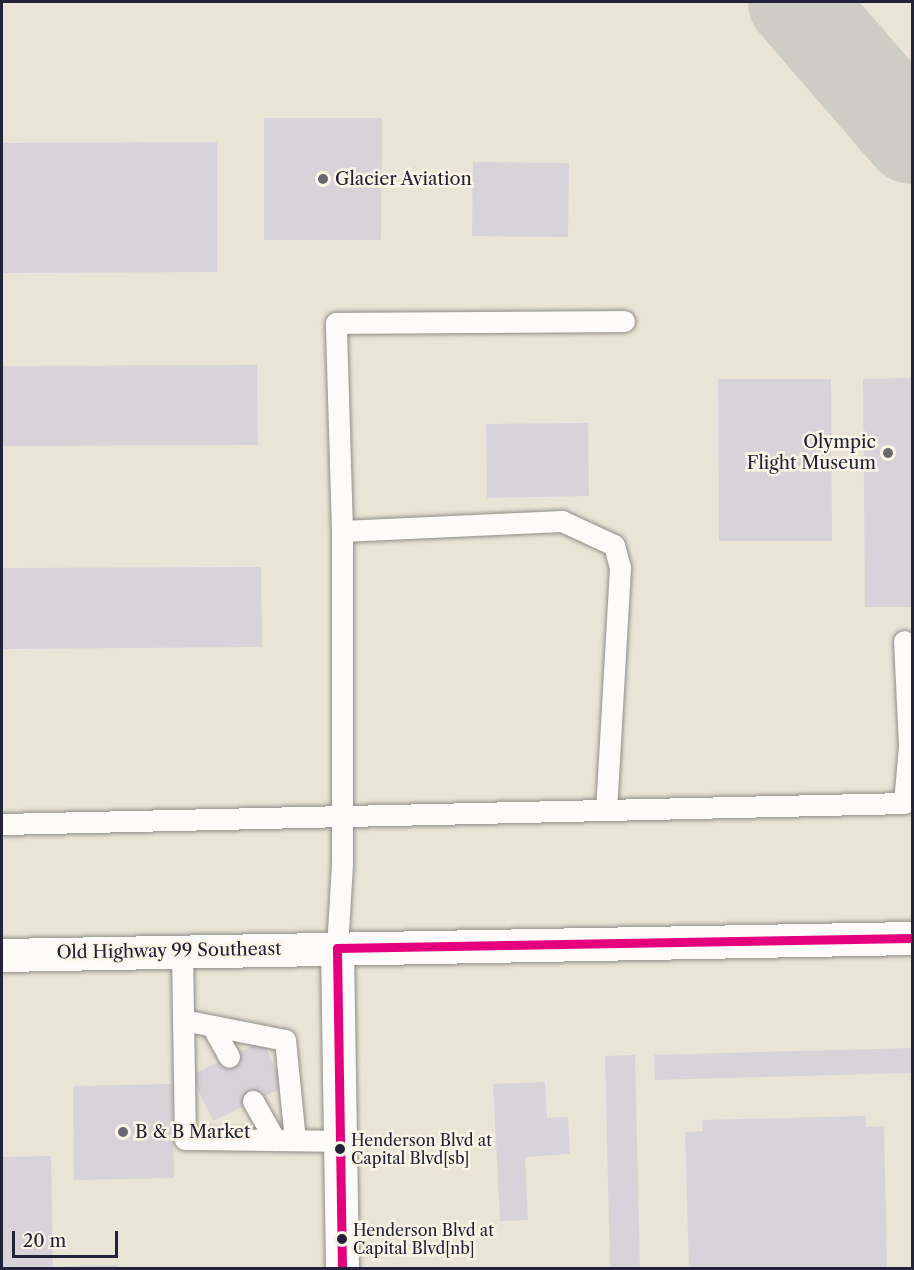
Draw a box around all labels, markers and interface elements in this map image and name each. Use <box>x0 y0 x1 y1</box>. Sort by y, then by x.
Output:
place label: Glacier Aviation <box>335 168 473 190</box>
marker: Glacier Aviation <box>316 172 330 186</box>
place label: Olympic Flight Museum <box>747 432 876 474</box>
marker: Olympic Flight Museum <box>881 446 895 460</box>
street label: Old Highway 99 Southeast <box>56 938 282 964</box>
place label: B & B Market <box>135 1121 250 1143</box>
marker: B & B Market <box>116 1125 130 1139</box>
place label: Henderson Blvd at Capital Blvd[sb] <box>351 1130 492 1168</box>
marker: Henderson Blvd at Capital Blvd[sb] <box>334 1143 346 1155</box>
scale bar <box>15 1219 122 1257</box>
place label: Henderson Blvd at Capital Blvd[nb] <box>353 1220 494 1258</box>
text: 20 m <box>23 1230 66 1252</box>
marker: Henderson Blvd at Capital Blvd[nb] <box>336 1233 348 1245</box>

